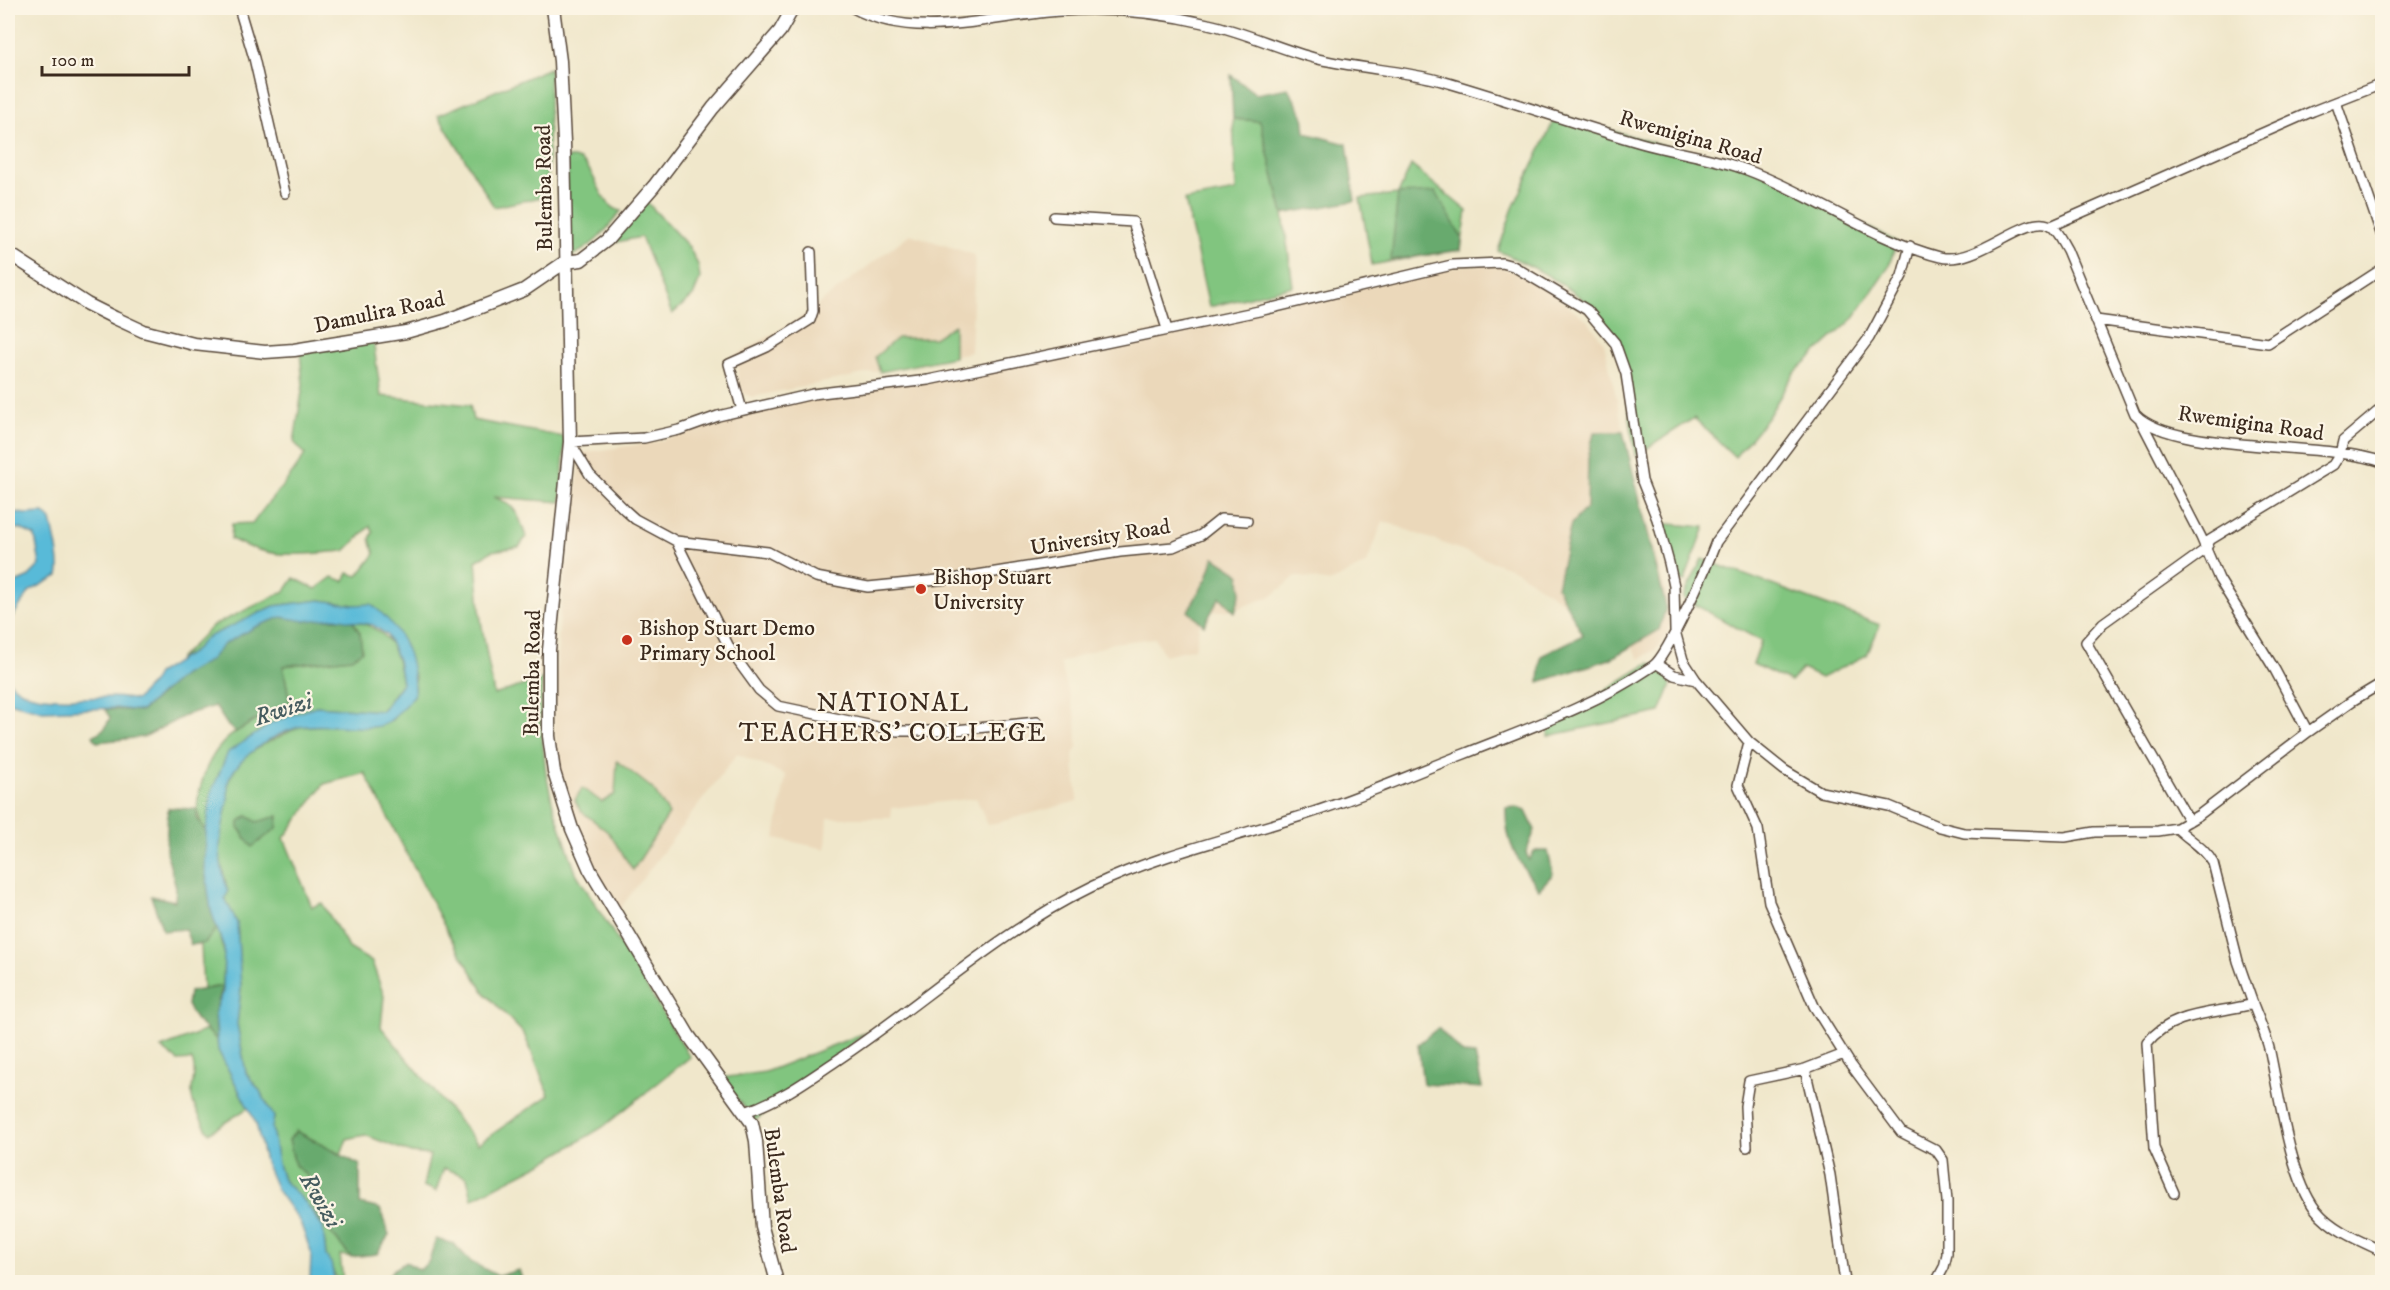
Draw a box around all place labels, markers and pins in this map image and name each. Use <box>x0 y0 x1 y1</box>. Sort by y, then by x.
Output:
place label: Bishop Stuart University <box>933 564 1052 616</box>
marker: Bishop Stuart University <box>914 582 928 596</box>
place label: Bishop Stuart Demo Primary School <box>639 615 815 667</box>
marker: Bishop Stuart Demo Primary School <box>620 633 634 647</box>

